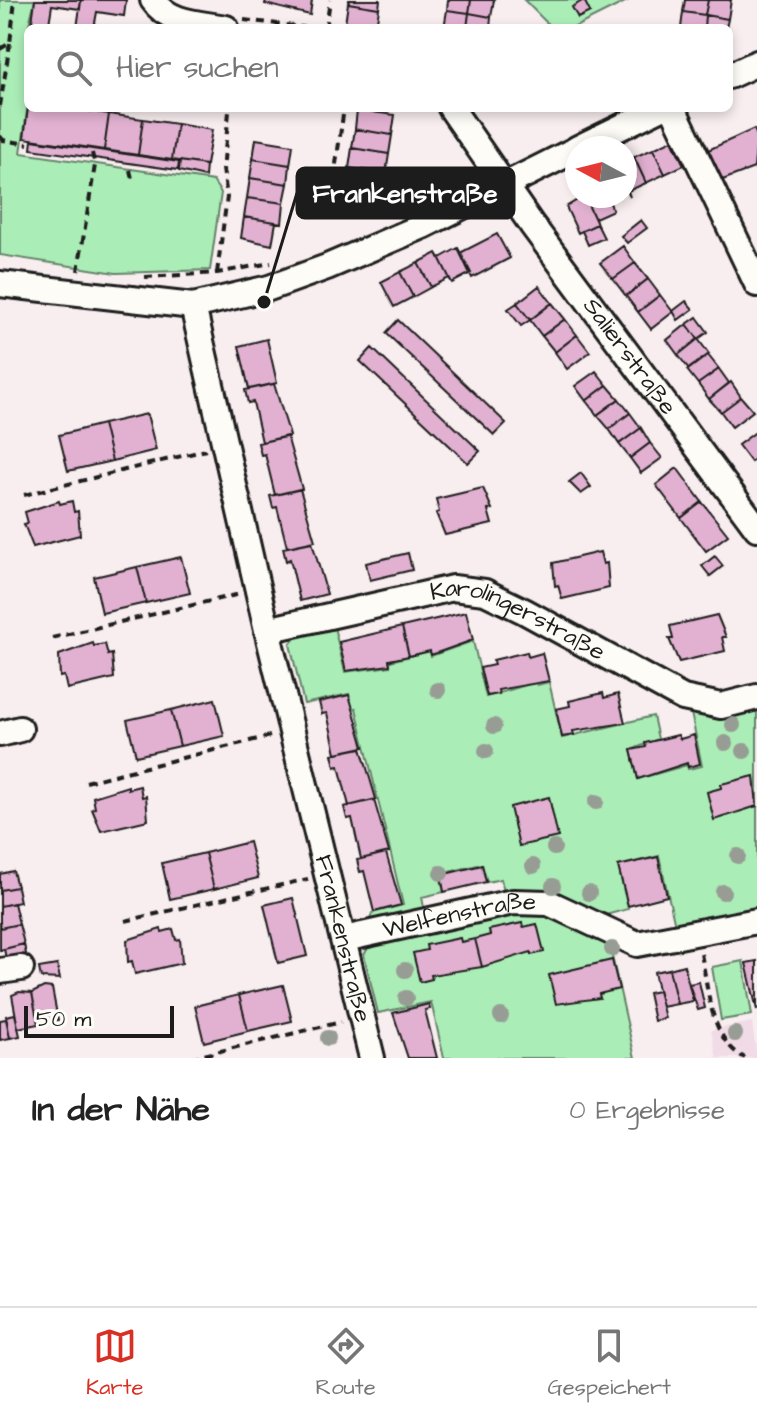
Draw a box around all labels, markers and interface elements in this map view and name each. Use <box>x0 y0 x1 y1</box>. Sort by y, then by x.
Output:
search box <box>24 24 733 112</box>
icon: search <box>52 46 96 90</box>
text: Hier suchen <box>116 47 279 89</box>
north arrow <box>565 136 637 208</box>
callout: Frankenstraße <box>297 168 514 218</box>
text: Frankenstraße <box>312 176 498 212</box>
street label: Salierstraße <box>575 291 685 422</box>
street label: Karolingerstraße <box>427 571 611 669</box>
street label: Frankenstraße <box>306 851 380 1026</box>
street label: Welfenstraße <box>380 885 536 947</box>
scale bar <box>24 1002 174 1038</box>
text: 50 m <box>36 1004 91 1035</box>
text: In der Nähe <box>32 1086 210 1134</box>
text: 0 Ergebnisse <box>569 1092 725 1128</box>
tab: Karte <box>86 1324 143 1403</box>
tab: Route <box>316 1324 376 1403</box>
tab: Gespeichert <box>548 1324 671 1403</box>

